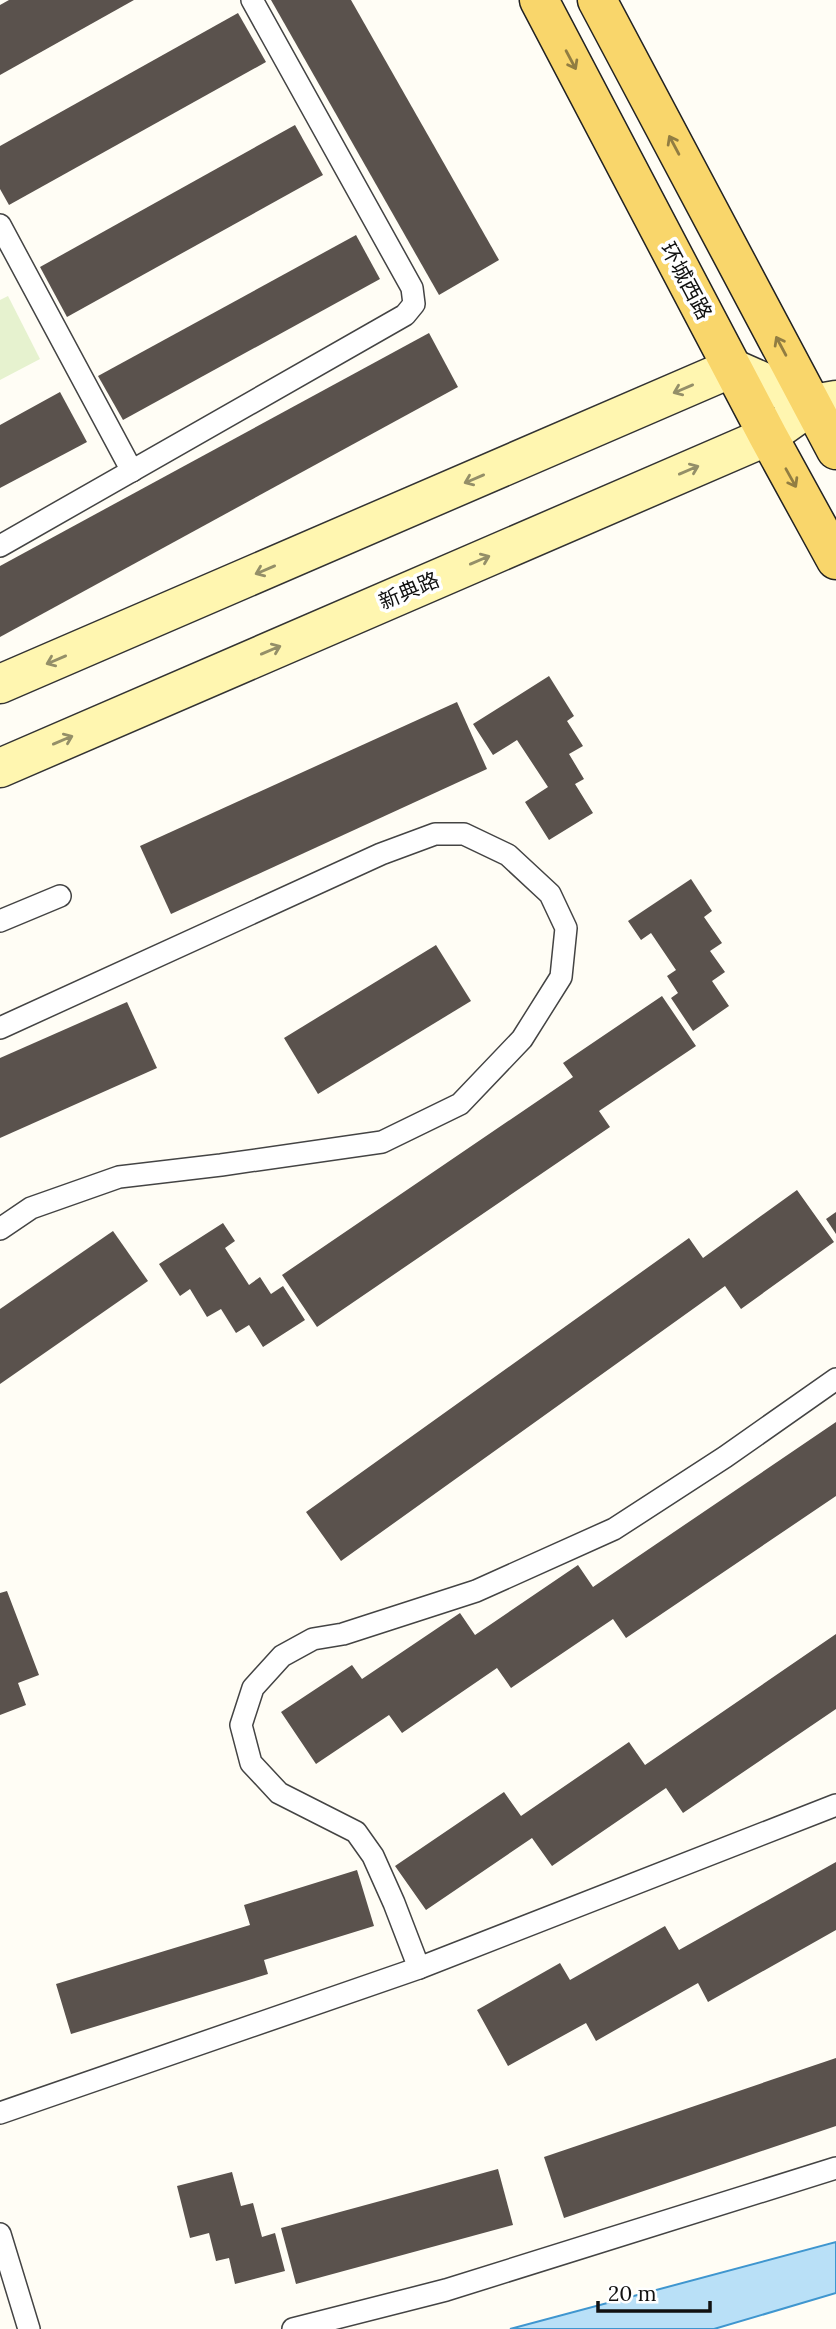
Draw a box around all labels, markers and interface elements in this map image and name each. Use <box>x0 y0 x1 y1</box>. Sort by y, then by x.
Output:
one-way arrow <box>564 50 578 70</box>
one-way arrow <box>667 135 680 156</box>
street label: 环城西路 <box>655 237 718 324</box>
one-way arrow <box>774 336 788 357</box>
one-way arrow <box>673 384 694 397</box>
one-way arrow <box>678 462 699 475</box>
one-way arrow <box>784 468 798 488</box>
one-way arrow <box>464 474 485 487</box>
one-way arrow <box>469 553 491 566</box>
one-way arrow <box>255 564 277 577</box>
street label: 新典路 <box>375 566 443 615</box>
one-way arrow <box>260 643 282 656</box>
one-way arrow <box>46 654 68 667</box>
one-way arrow <box>51 733 73 746</box>
scale bar <box>598 2270 710 2314</box>
text: 20 m <box>608 2280 657 2307</box>

